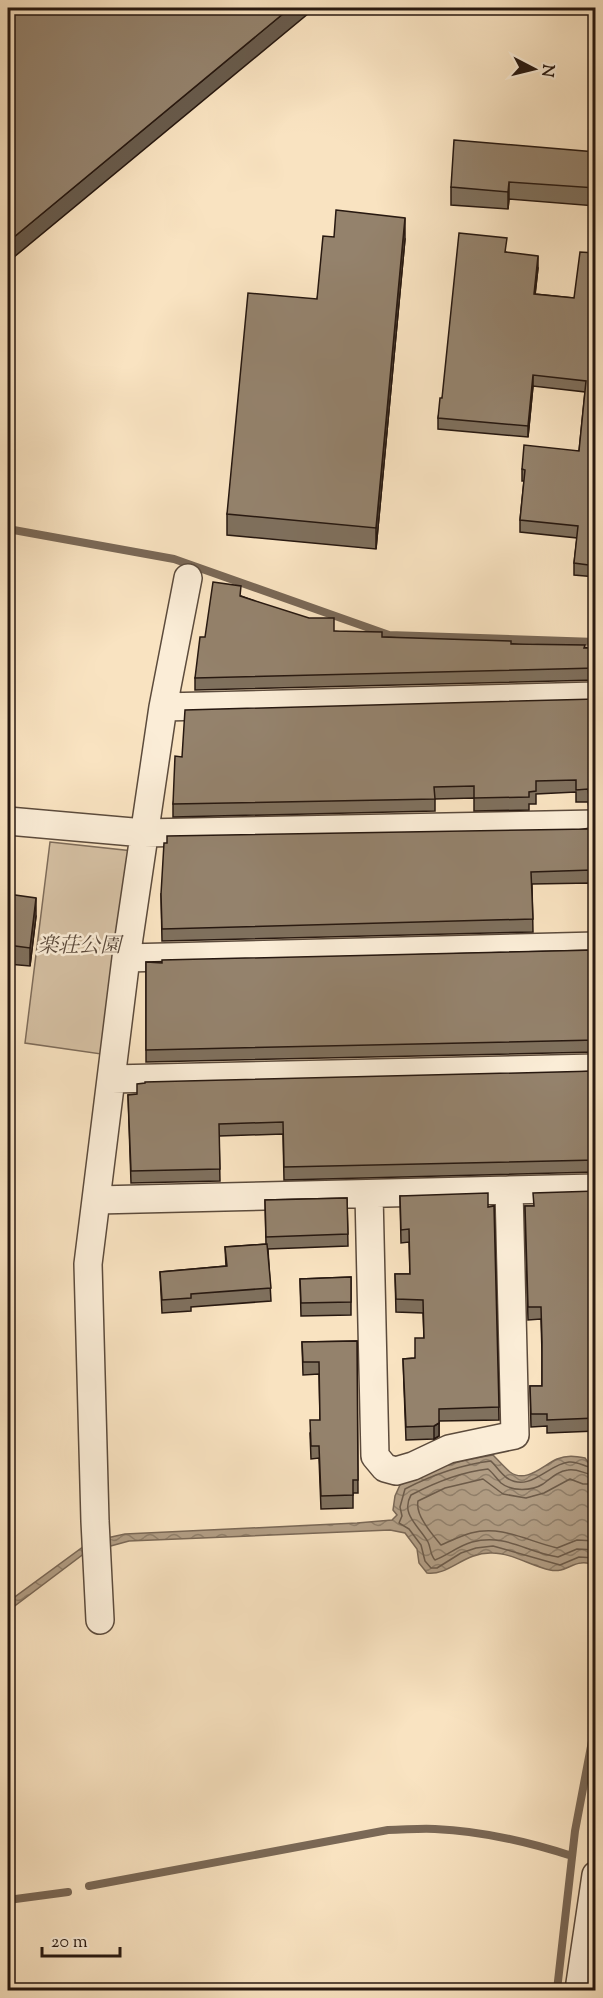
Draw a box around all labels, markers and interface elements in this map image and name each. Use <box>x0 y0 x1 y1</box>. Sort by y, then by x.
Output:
north arrow <box>504 39 564 99</box>
text: N <box>534 63 559 78</box>
park label: 楽荘公園 <box>37 932 124 962</box>
scale bar <box>42 1920 120 1958</box>
text: 20 m <box>51 1930 88 1956</box>

